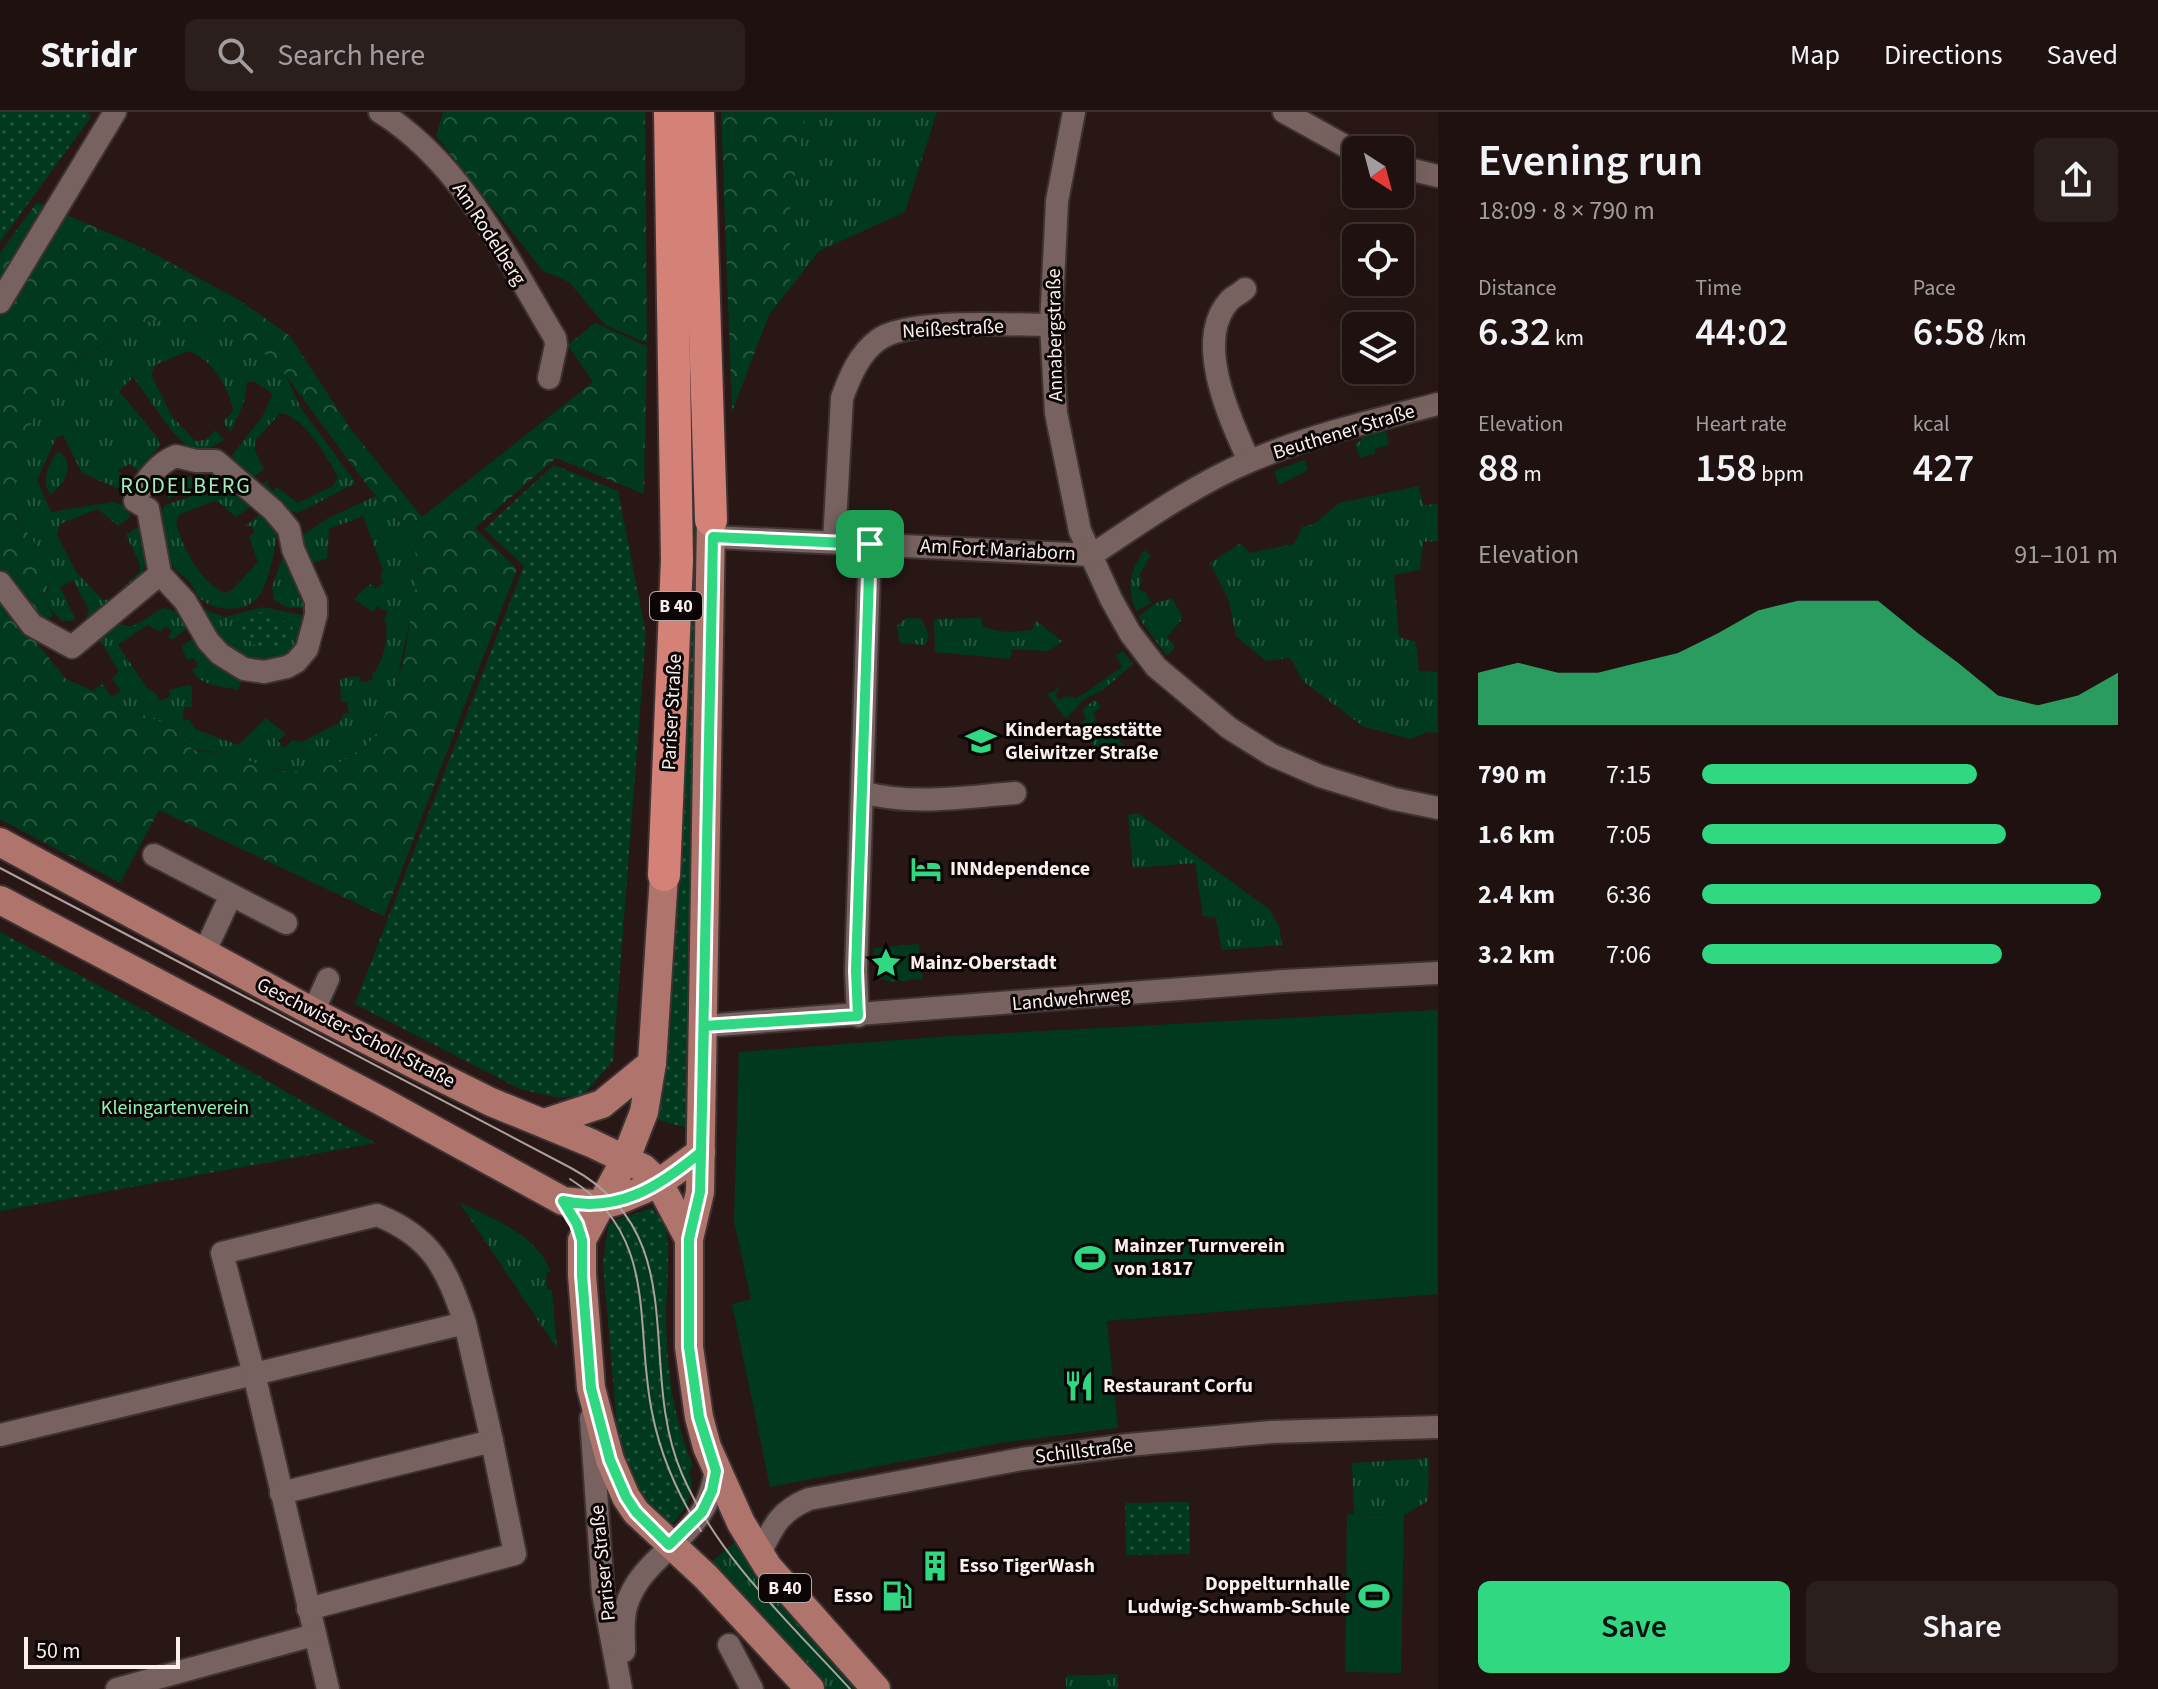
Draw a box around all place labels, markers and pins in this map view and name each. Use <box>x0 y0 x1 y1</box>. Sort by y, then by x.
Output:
pin <box>836 510 904 578</box>
place label: Kindertagesstätte Gleiwitzer Straße <box>1005 716 1162 767</box>
school or university icon: Kindertagesstätte Gleiwitzer Straße <box>964 724 998 758</box>
hotel icon: INNdependence <box>909 852 943 886</box>
place label: INNdependence <box>950 855 1090 883</box>
place icon: Mainz-Oberstadt <box>869 946 903 980</box>
place label: Mainz-Oberstadt <box>910 949 1057 977</box>
place label: Mainzer Turnverein von 1817 <box>1114 1232 1285 1283</box>
sports icon: Mainzer Turnverein von 1817 <box>1073 1241 1107 1275</box>
restaurant icon: Restaurant Corfu <box>1062 1369 1096 1403</box>
place label: Restaurant Corfu <box>1103 1372 1253 1400</box>
building icon: Esso TigerWash <box>918 1549 952 1583</box>
place label: Esso TigerWash <box>959 1552 1095 1580</box>
place label: Doppelturnhalle Ludwig-Schwamb-Schule <box>1127 1570 1350 1621</box>
fuel station icon: Esso <box>880 1579 914 1613</box>
sports icon: Doppelturnhalle Ludwig-Schwamb-Schule <box>1357 1579 1391 1613</box>
place label: Esso <box>833 1582 873 1610</box>

